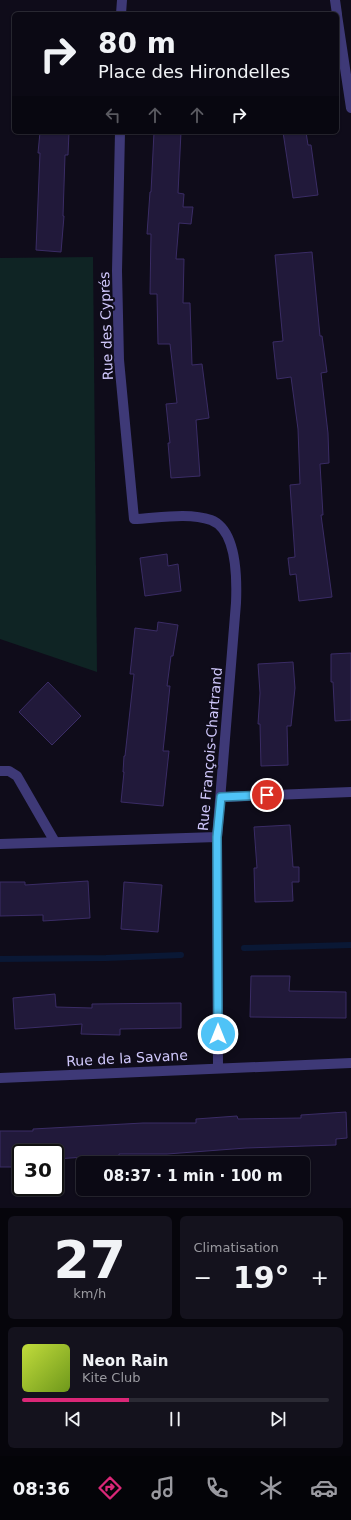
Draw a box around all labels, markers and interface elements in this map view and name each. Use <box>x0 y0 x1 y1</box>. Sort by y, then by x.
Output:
text: 80 m <box>98 27 176 60</box>
icon: right <box>32 28 84 80</box>
text: Place des Hirondelles <box>98 61 290 82</box>
icon: left <box>102 104 124 126</box>
icon: ahead <box>144 104 166 126</box>
icon: ahead <box>186 104 208 126</box>
icon: right <box>228 104 250 126</box>
street label: Rue des Cyprés <box>96 271 116 381</box>
street label: Rue François-Chartrand <box>195 666 225 832</box>
pin <box>250 778 284 812</box>
icon: arrive <box>256 784 278 806</box>
position arrow <box>197 1013 239 1055</box>
street label: Rue de la Savane <box>66 1047 188 1069</box>
speed limit sign: 30 <box>12 1144 64 1196</box>
text: 08:37 · 1 min · 100 m <box>103 1167 283 1185</box>
text: 27 <box>54 1230 126 1290</box>
text: Climatisation <box>194 1240 279 1255</box>
text: 19° <box>233 1260 290 1295</box>
text: − <box>194 1265 212 1290</box>
text: + <box>311 1265 329 1290</box>
text: km/h <box>73 1286 106 1301</box>
text: Neon Rain <box>82 1352 168 1370</box>
text: Kite Club <box>82 1370 141 1385</box>
icon: previous <box>62 1408 84 1430</box>
icon: pause <box>164 1408 186 1430</box>
icon: next <box>267 1408 289 1430</box>
icon: directions <box>96 1474 124 1502</box>
icon: music <box>149 1474 177 1502</box>
icon: phone <box>203 1474 231 1502</box>
icon: climate <box>257 1474 285 1502</box>
icon: car <box>310 1474 338 1502</box>
text: 08:36 <box>13 1478 70 1499</box>

